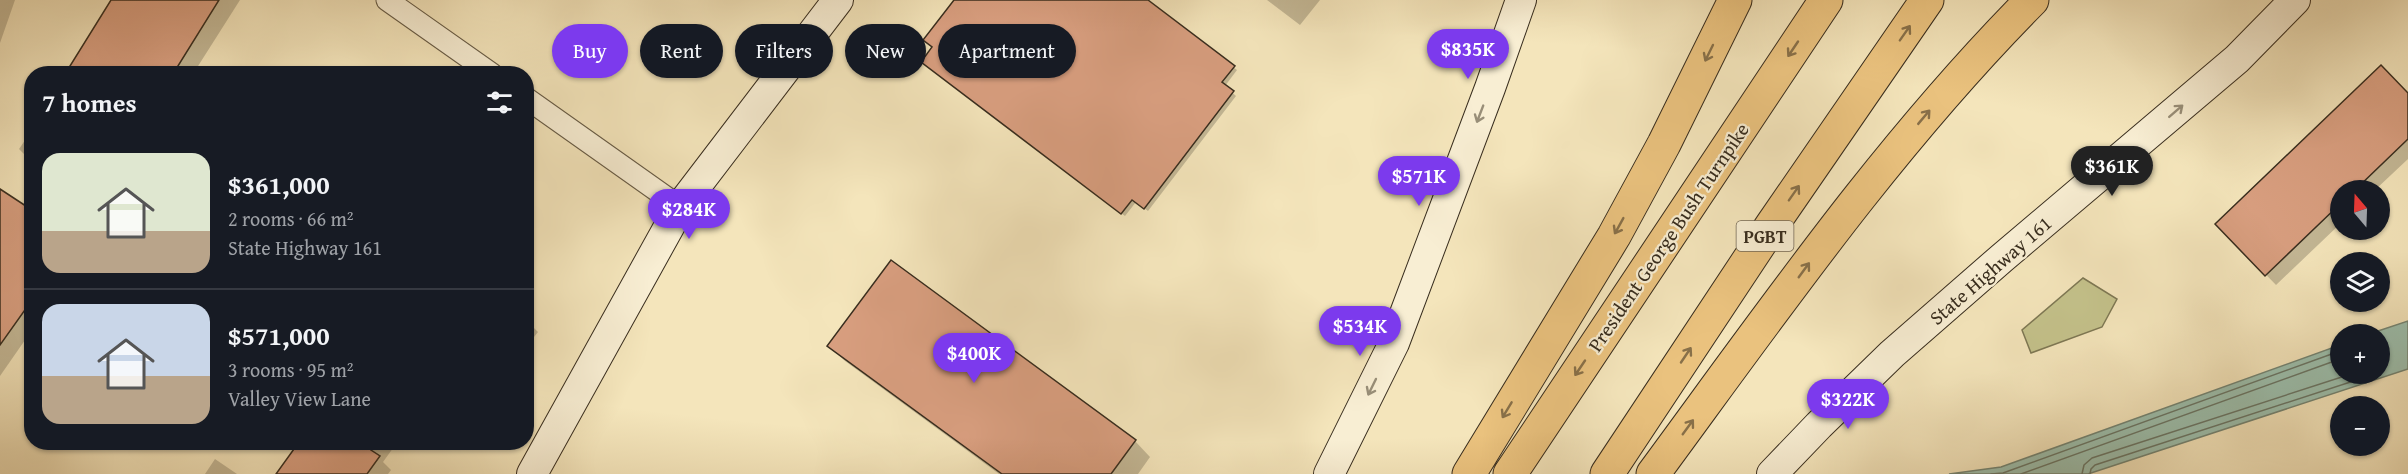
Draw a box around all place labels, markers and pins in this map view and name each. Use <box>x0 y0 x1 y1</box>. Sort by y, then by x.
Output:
pin: $835K <box>1426 29 1510 80</box>
pin: $361K <box>2070 146 2154 197</box>
pin: $571K <box>1377 156 1461 207</box>
pin: $284K <box>647 189 731 240</box>
pin: $534K <box>1318 306 1402 357</box>
pin: $400K <box>932 333 1016 384</box>
pin: $322K <box>1806 379 1890 430</box>

